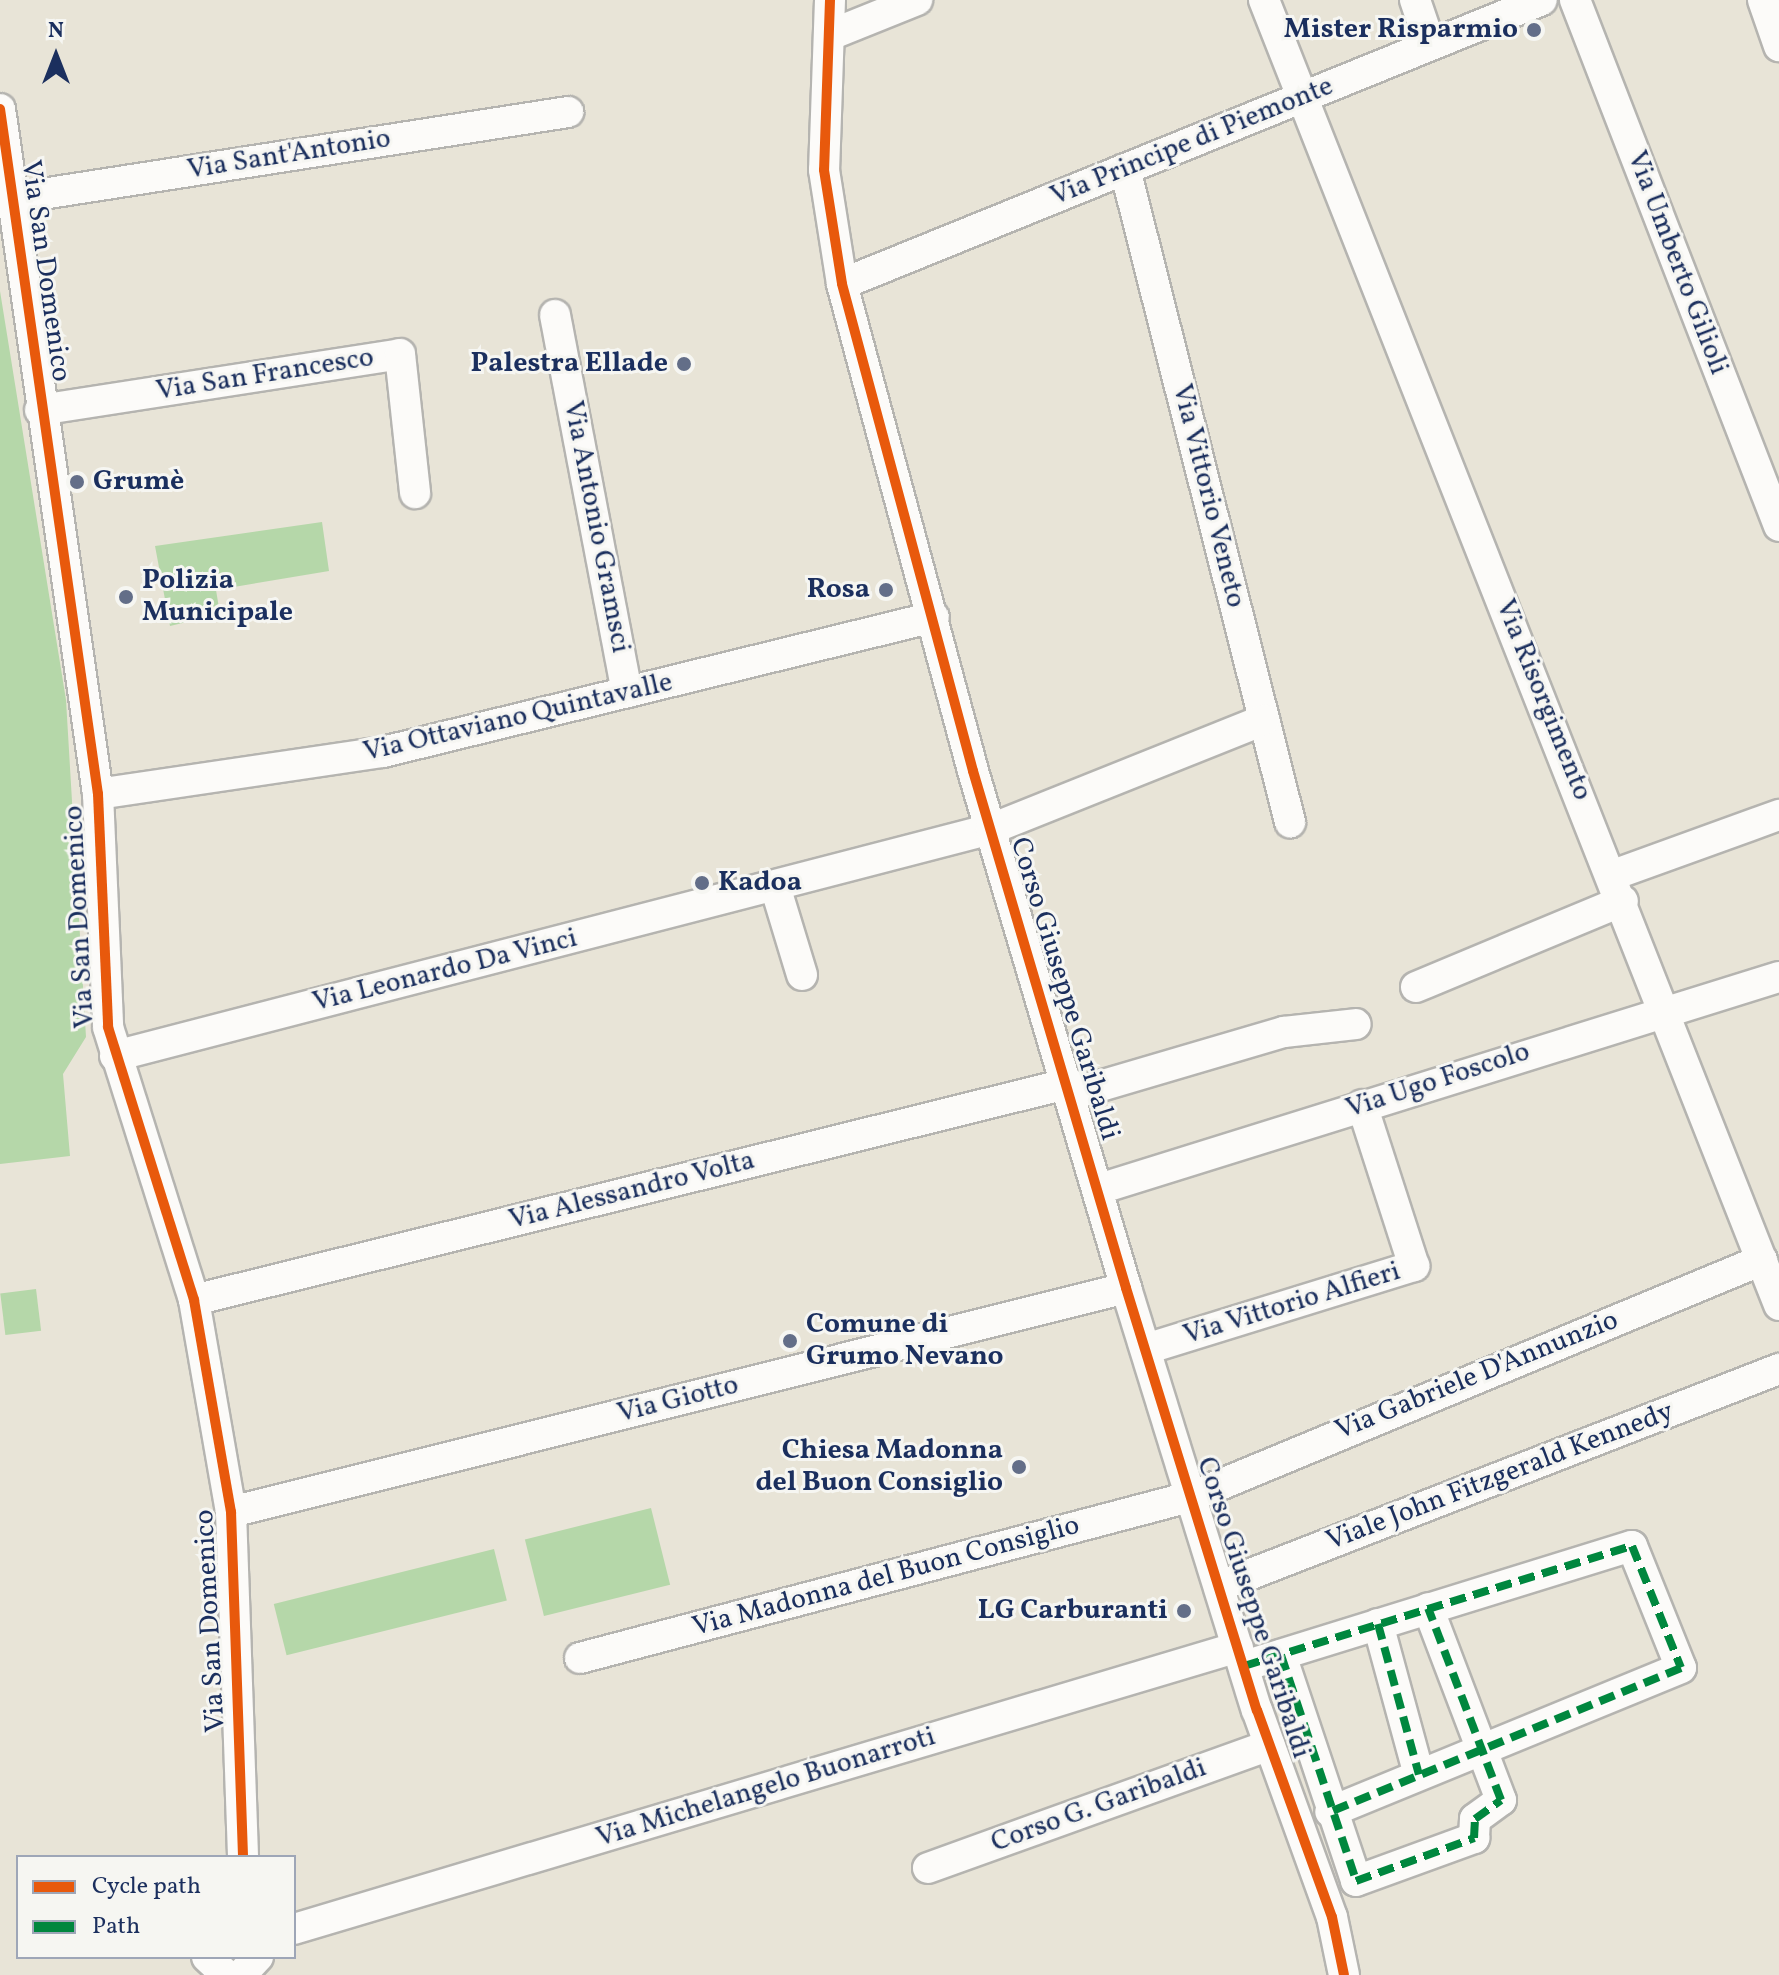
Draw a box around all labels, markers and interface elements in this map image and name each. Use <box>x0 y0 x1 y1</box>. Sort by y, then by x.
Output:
place label: Mister Risparmio <box>1284 13 1518 47</box>
north arrow <box>16 16 96 96</box>
text: N <box>48 16 64 47</box>
marker: Mister Risparmio <box>1525 21 1543 39</box>
street label: Via Principe di Piemonte <box>1046 70 1338 214</box>
street label: Via Sant'Antonio <box>185 122 393 188</box>
street label: Via Umberto Gilioli <box>1619 146 1735 380</box>
street label: Via San Domenico <box>13 158 77 384</box>
street label: Via San Francesco <box>154 341 376 409</box>
place label: Palestra Ellade <box>470 347 668 381</box>
marker: Palestra Ellade <box>675 355 693 373</box>
street label: Via Vittorio Veneto <box>1164 380 1252 612</box>
street label: Via Antonio Gramsci <box>555 398 637 656</box>
place label: Grumè <box>93 465 184 499</box>
marker: Grumè <box>68 473 86 491</box>
place label: Polizia Municipale <box>142 564 293 630</box>
place label: Rosa <box>807 573 870 607</box>
marker: Rosa <box>877 581 895 599</box>
marker: Polizia Municipale <box>117 588 135 606</box>
street label: Via Risorgimento <box>1487 595 1599 805</box>
street label: Via Ottaviano Quintavalle <box>360 666 676 770</box>
street label: Via San Domenico <box>57 805 103 1029</box>
street label: Corso Giuseppe Garibaldi <box>1002 834 1126 1144</box>
place label: Kadoa <box>718 866 802 900</box>
marker: Kadoa <box>693 874 711 892</box>
street label: Via Leonardo Da Vinci <box>309 922 581 1020</box>
street label: Via Ugo Foscolo <box>1342 1036 1534 1126</box>
street label: Via Alessandro Volta <box>505 1144 759 1238</box>
street label: Via Vittorio Alfieri <box>1179 1255 1405 1353</box>
street label: Via Gabriele D'Annunzio <box>1331 1304 1623 1448</box>
place label: Comune di Grumo Nevano <box>806 1308 1004 1374</box>
marker: Comune di Grumo Nevano <box>781 1332 799 1350</box>
street label: Via Giotto <box>614 1369 742 1431</box>
street label: Viale John Fitzgerald Kennedy <box>1322 1395 1678 1559</box>
place label: Chiesa Madonna del Buon Consiglio <box>756 1434 1003 1500</box>
street label: Corso Giuseppe Garibaldi <box>1188 1453 1318 1763</box>
marker: Chiesa Madonna del Buon Consiglio <box>1010 1458 1028 1476</box>
street label: Via San Domenico <box>188 1509 234 1733</box>
street label: Via Madonna del Buon Consiglio <box>689 1509 1083 1645</box>
place label: LG Carburanti <box>978 1594 1168 1628</box>
marker: LG Carburanti <box>1175 1602 1193 1620</box>
street label: Via Michelangelo Buonarroti <box>592 1720 940 1856</box>
street label: Corso G. Garibaldi <box>987 1751 1211 1861</box>
legend <box>16 1855 296 1959</box>
text: Cycle path <box>92 1870 201 1904</box>
text: Path <box>92 1910 140 1944</box>

